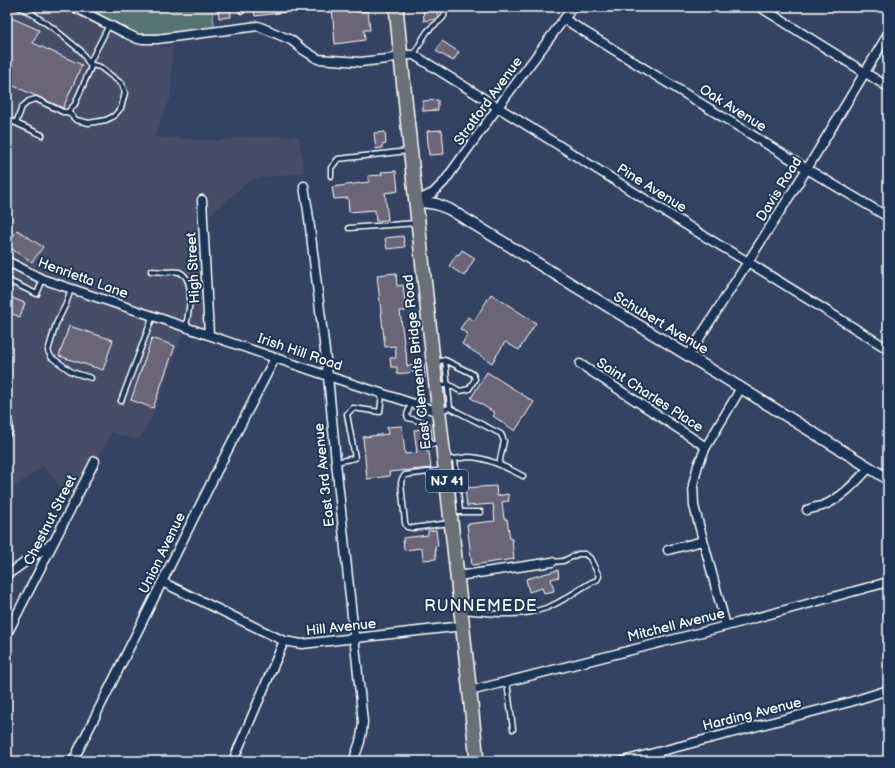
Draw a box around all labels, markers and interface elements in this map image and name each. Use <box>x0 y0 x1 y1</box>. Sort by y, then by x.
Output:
street label: Stratford Avenue <box>450 53 526 149</box>
street label: Oak Avenue <box>696 81 770 135</box>
street label: Davis Road <box>753 154 805 224</box>
street label: Pine Avenue <box>614 160 690 216</box>
street label: High Street <box>183 231 203 304</box>
street label: Henrietta Lane <box>36 254 130 302</box>
street label: East Clements Bridge Road <box>399 274 435 450</box>
street label: Schubert Avenue <box>610 288 712 358</box>
street label: Irish Hill Road <box>255 330 345 374</box>
street label: Saint Charles Place <box>593 354 707 436</box>
street label: East 3rd Avenue <box>310 422 338 528</box>
road number: NJ 41 <box>426 470 468 492</box>
street label: Chestnut Street <box>20 471 80 568</box>
street label: Union Avenue <box>135 510 189 596</box>
district label: RUNNEMEDE <box>424 597 538 616</box>
street label: Mitchell Avenue <box>626 605 726 645</box>
street label: Hill Avenue <box>305 615 377 639</box>
street label: Harding Avenue <box>701 694 803 734</box>

